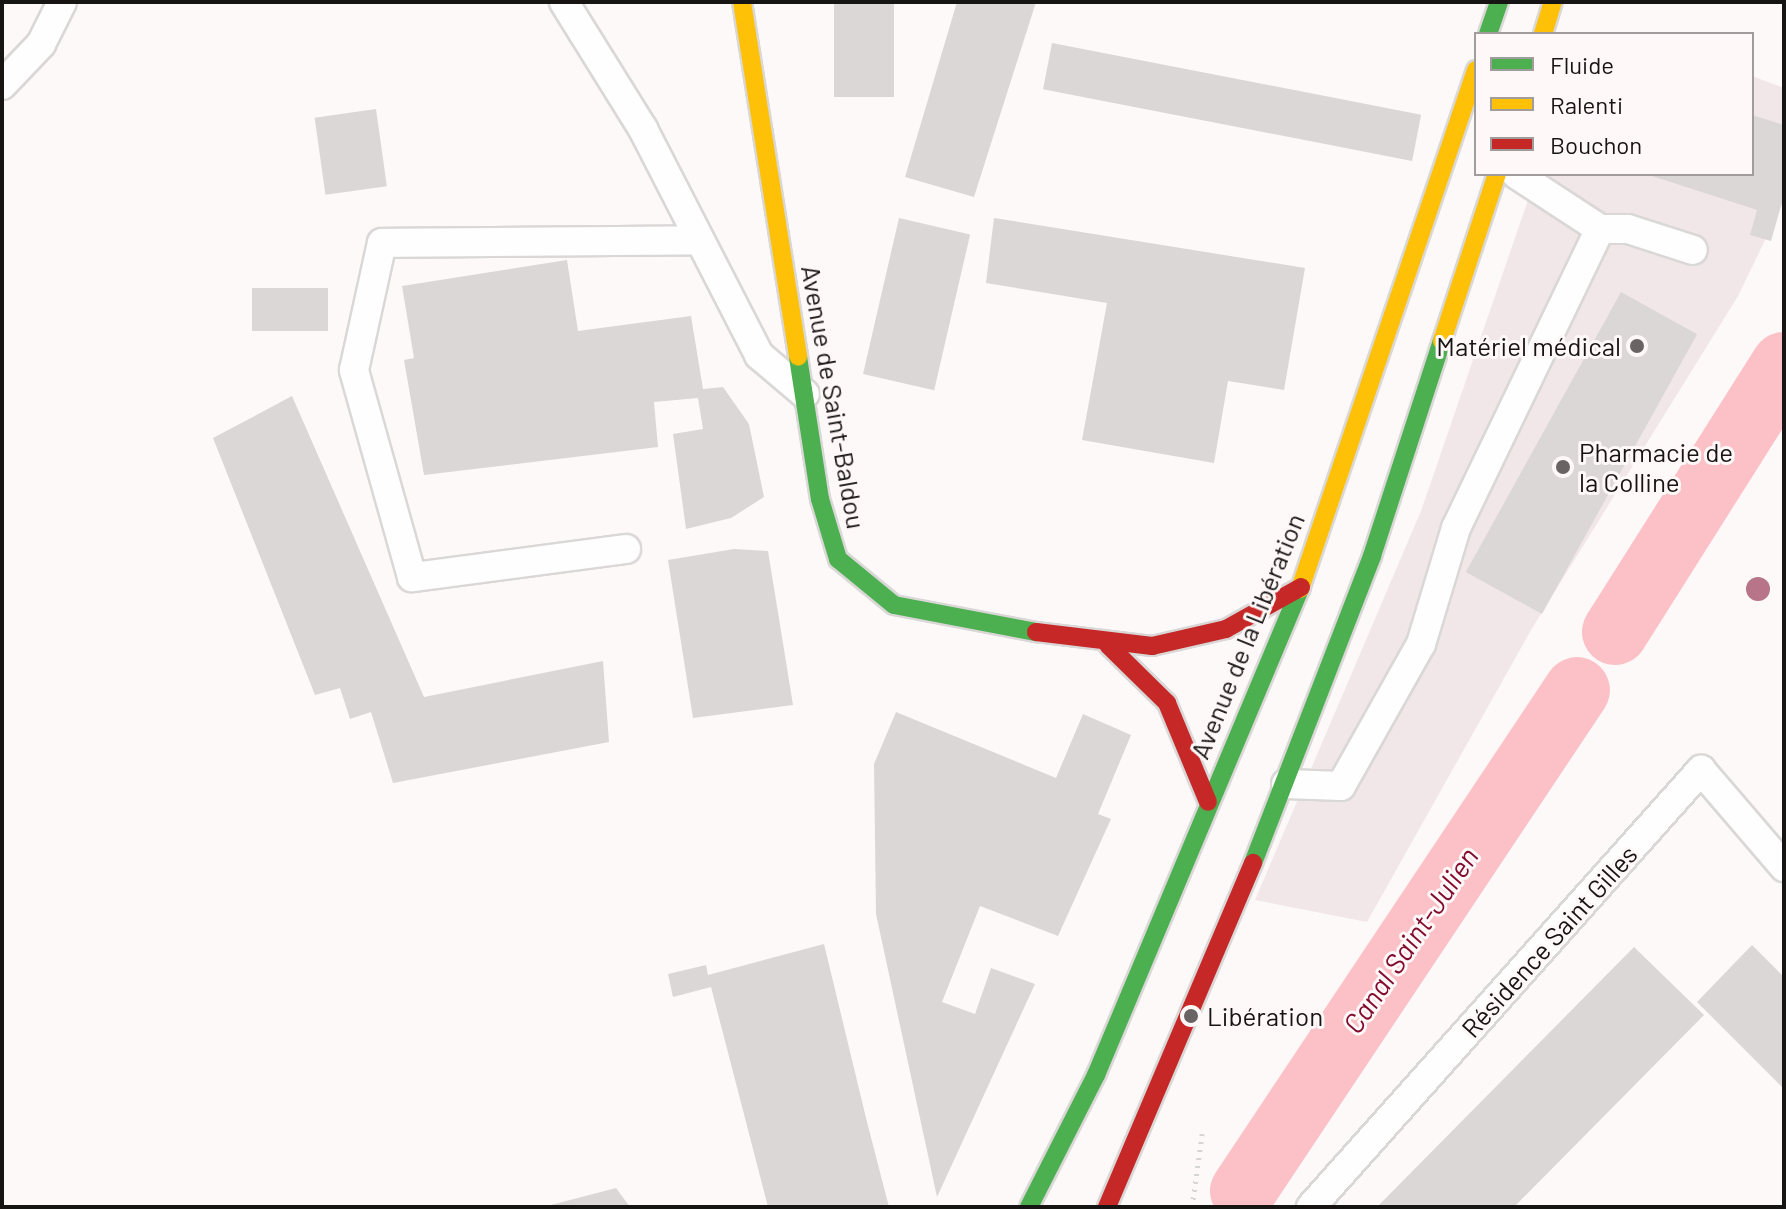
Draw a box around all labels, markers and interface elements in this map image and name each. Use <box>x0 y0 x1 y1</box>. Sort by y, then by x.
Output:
legend <box>1474 32 1754 176</box>
text: Fluide <box>1550 50 1614 79</box>
text: Ralenti <box>1550 90 1623 119</box>
text: Bouchon <box>1550 130 1642 159</box>
street label: Avenue de Saint-Baldou <box>795 263 873 531</box>
place label: Matériel médical <box>1436 330 1621 362</box>
marker: Matériel médical <box>1628 337 1646 355</box>
place label: Pharmacie de la Colline <box>1579 436 1733 498</box>
marker: Pharmacie de la Colline <box>1554 458 1572 476</box>
street label: Avenue de la Libération <box>1184 509 1310 763</box>
street label: Résidence Saint Gilles <box>1455 839 1643 1043</box>
water label: Canal Saint-Julien <box>1335 841 1485 1039</box>
place label: Libération <box>1207 1000 1323 1032</box>
marker: Libération <box>1182 1007 1200 1025</box>

